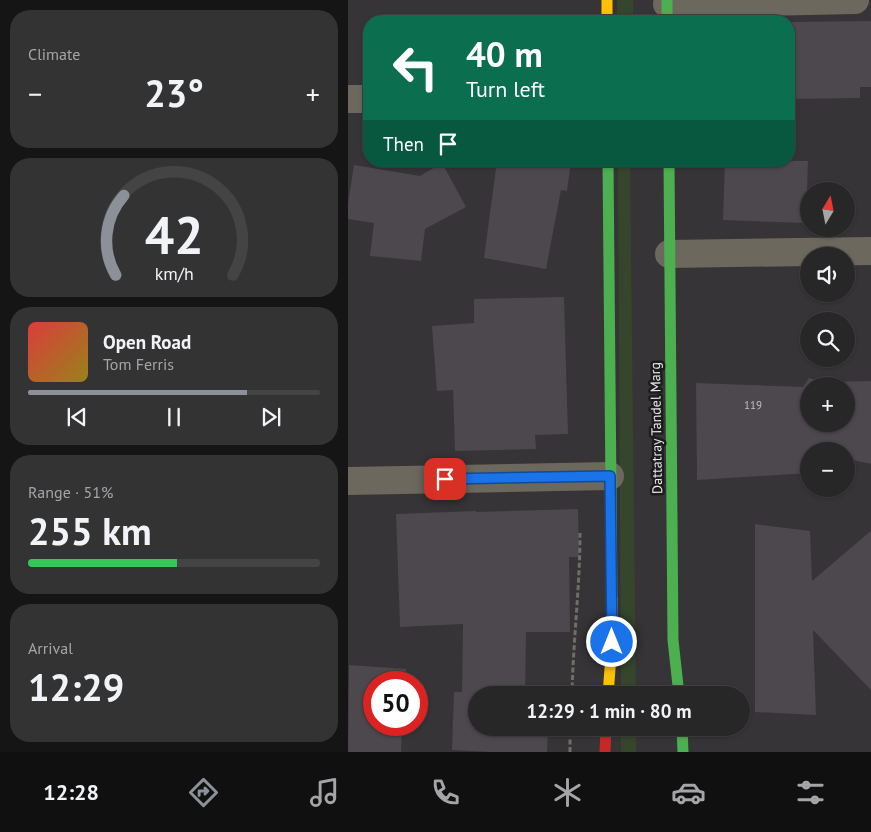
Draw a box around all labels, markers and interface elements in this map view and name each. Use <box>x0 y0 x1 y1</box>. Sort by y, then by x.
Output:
text: 40 m <box>466 31 543 77</box>
icon: left <box>383 35 448 100</box>
text: Climate <box>28 44 80 64</box>
text: 23° <box>144 68 204 117</box>
text: − <box>28 75 42 112</box>
text: + <box>306 75 320 112</box>
text: Turn left <box>466 75 545 103</box>
icon: arrive <box>434 130 462 158</box>
text: Then <box>383 132 424 156</box>
north arrow <box>800 182 856 238</box>
map controls <box>800 182 855 497</box>
text: 42 <box>145 201 203 268</box>
button: sound <box>800 247 855 302</box>
text: km/h <box>154 262 194 285</box>
button: search <box>800 312 855 367</box>
text: Open Road <box>103 330 191 354</box>
text: Tom Ferris <box>103 354 174 374</box>
street label: Dattatray Tandel Marg <box>646 362 666 494</box>
button: + <box>800 377 855 432</box>
house number: 119 <box>744 398 762 412</box>
icon: previous <box>63 403 91 431</box>
icon: pause <box>160 403 188 431</box>
icon: next <box>257 403 285 431</box>
button: − <box>800 442 855 497</box>
pin <box>424 458 466 500</box>
icon: arrive <box>431 465 459 493</box>
text: Range · 51% <box>28 482 113 502</box>
text: 255 km <box>28 506 152 555</box>
position arrow <box>585 615 637 667</box>
text: Arrival <box>28 638 73 658</box>
text: 12:29 <box>28 662 124 711</box>
speed limit sign: 50 <box>363 671 428 736</box>
text: 12:29 · 1 min · 80 m <box>526 699 692 723</box>
icon: directions <box>186 775 221 810</box>
icon: music <box>307 775 342 810</box>
icon: phone <box>428 775 463 810</box>
icon: climate <box>550 775 585 810</box>
icon: car <box>671 775 706 810</box>
icon: filters <box>793 775 828 810</box>
text: 12:28 <box>43 778 99 806</box>

